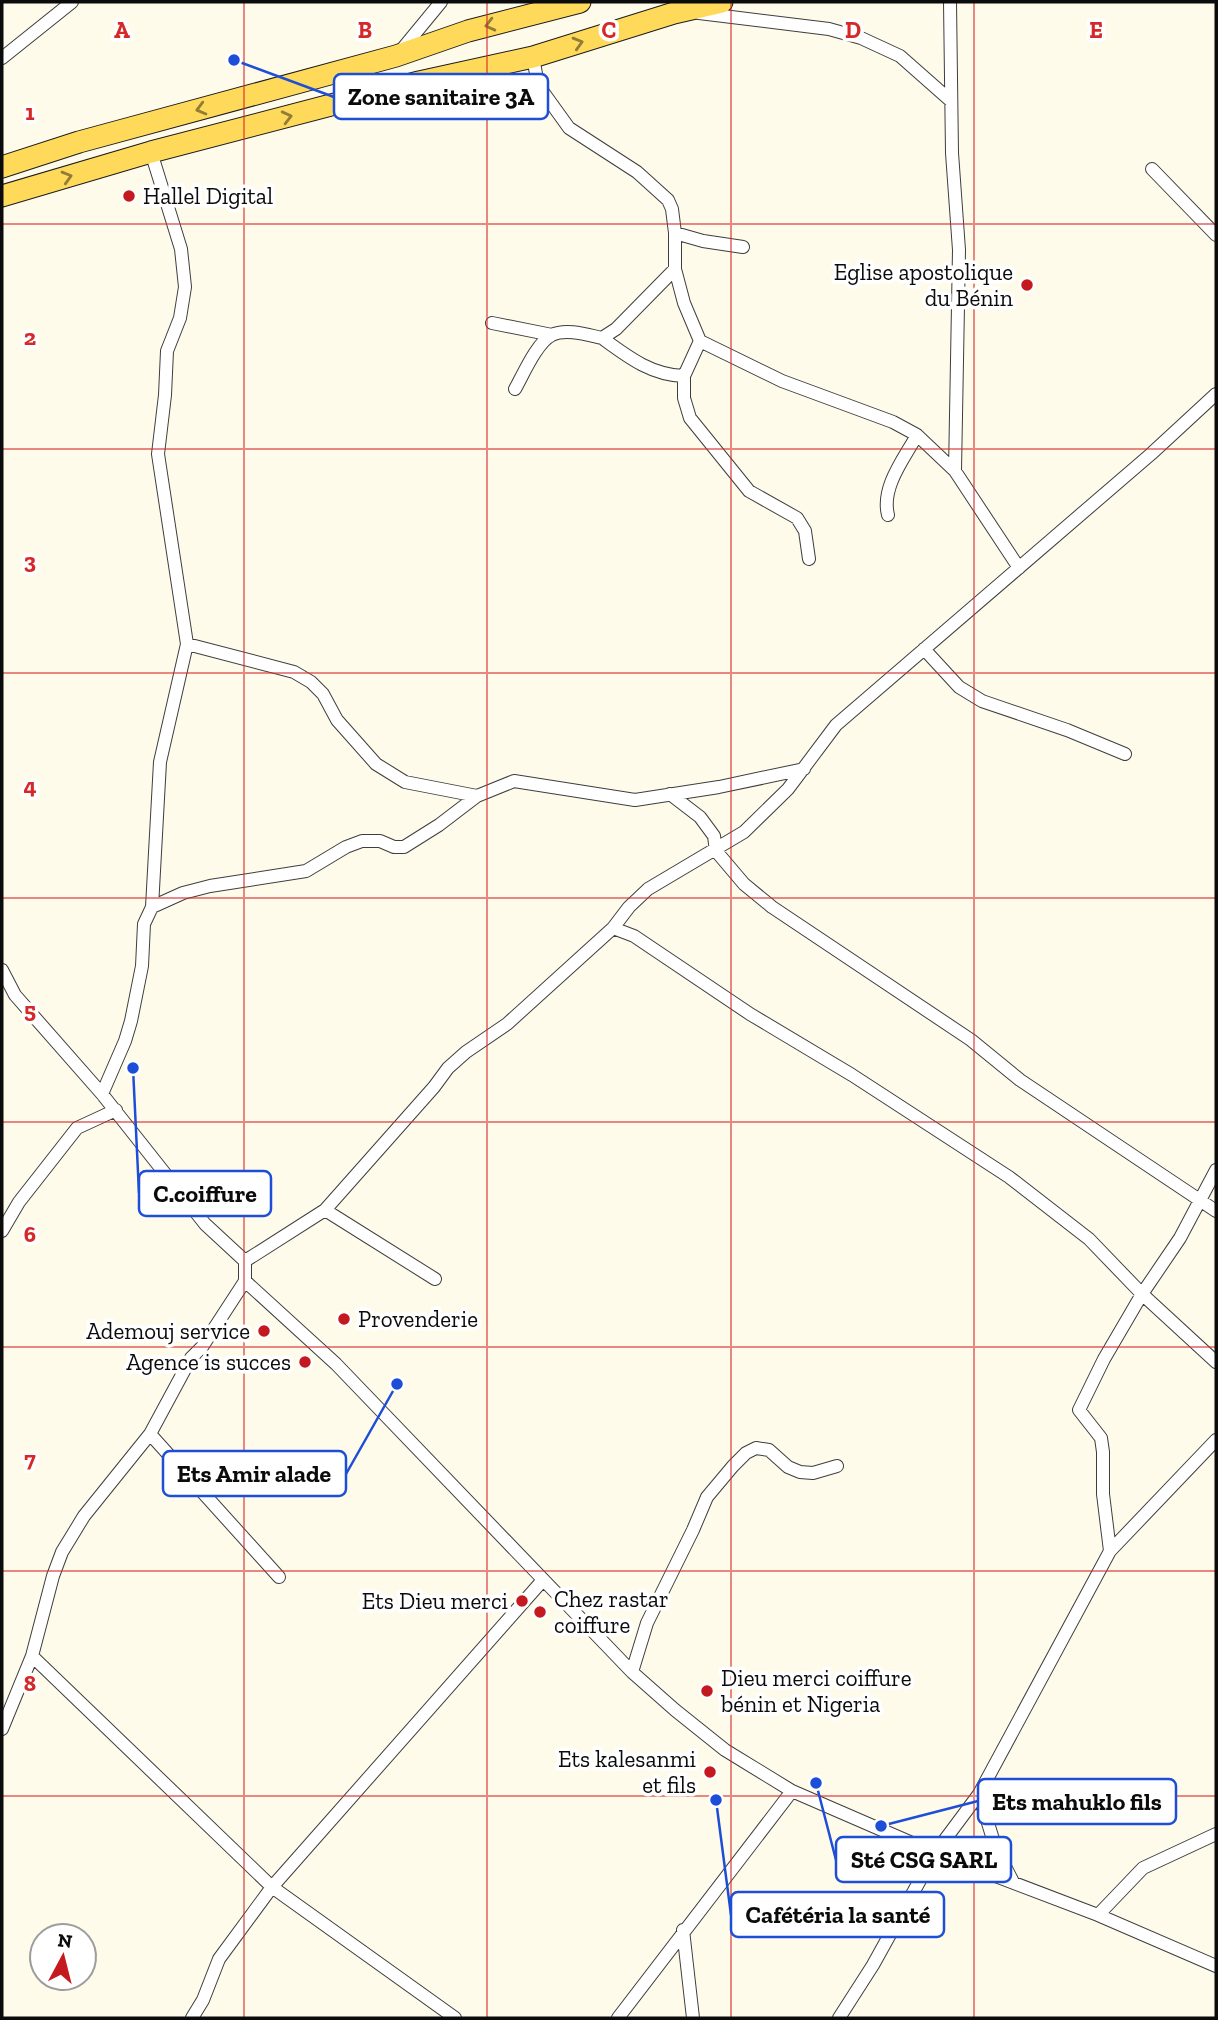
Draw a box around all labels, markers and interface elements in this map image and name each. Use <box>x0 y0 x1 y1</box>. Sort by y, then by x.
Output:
text: A <box>114 16 130 44</box>
text: B <box>358 16 372 44</box>
text: C <box>602 16 616 44</box>
text: D <box>845 16 861 44</box>
text: E <box>1089 16 1103 44</box>
one-way arrow <box>484 17 496 31</box>
one-way arrow <box>572 37 584 52</box>
callout: Zone sanitaire 3A <box>334 74 548 119</box>
text: Zone sanitaire 3A <box>348 82 535 111</box>
text: 1 <box>25 98 35 126</box>
one-way arrow <box>196 101 208 115</box>
one-way arrow <box>281 111 293 125</box>
one-way arrow <box>61 170 73 185</box>
place label: Hallel Digital <box>143 182 273 210</box>
marker: Hallel Digital <box>121 188 137 204</box>
place label: Eglise apostolique du Bénin <box>834 258 1013 312</box>
marker: Eglise apostolique du Bénin <box>1019 277 1035 293</box>
text: 2 <box>24 323 36 351</box>
text: 3 <box>24 547 36 575</box>
text: 4 <box>23 772 37 800</box>
text: 5 <box>24 996 36 1024</box>
callout: C.coiffure <box>139 1171 271 1216</box>
text: C.coiffure <box>153 1179 257 1208</box>
text: 6 <box>24 1220 36 1248</box>
place label: Provenderie <box>358 1305 478 1333</box>
marker: Provenderie <box>336 1311 352 1327</box>
place label: Ademouj service <box>86 1317 250 1345</box>
marker: Ademouj service <box>256 1323 272 1339</box>
place label: Agence is succes <box>126 1348 291 1376</box>
marker: Agence is succes <box>297 1354 313 1370</box>
text: 7 <box>24 1445 36 1473</box>
callout: Ets Amir alade <box>163 1451 346 1496</box>
text: Ets Amir alade <box>177 1459 332 1488</box>
place label: Chez rastar coiffure <box>554 1585 669 1639</box>
place label: Ets Dieu merci <box>362 1587 508 1615</box>
marker: Ets Dieu merci <box>514 1593 530 1609</box>
marker: Chez rastar coiffure <box>532 1604 548 1620</box>
place label: Dieu merci coiffure bénin et Nigeria <box>720 1664 912 1718</box>
text: 8 <box>24 1669 36 1697</box>
marker: Dieu merci coiffure bénin et Nigeria <box>699 1683 715 1699</box>
place label: Ets kalesanmi et fils <box>558 1745 696 1799</box>
marker: Ets kalesanmi et fils <box>702 1764 718 1780</box>
callout: Ets mahuklo fils <box>978 1779 1176 1824</box>
text: Ets mahuklo fils <box>992 1787 1162 1816</box>
callout: Sté CSG SARL <box>836 1837 1011 1882</box>
text: Sté CSG SARL <box>851 1845 998 1874</box>
callout: Cafétéria la santé <box>731 1892 944 1937</box>
text: Cafétéria la santé <box>746 1900 931 1929</box>
north arrow <box>28 1922 98 1992</box>
text: N <box>56 1928 74 1953</box>

